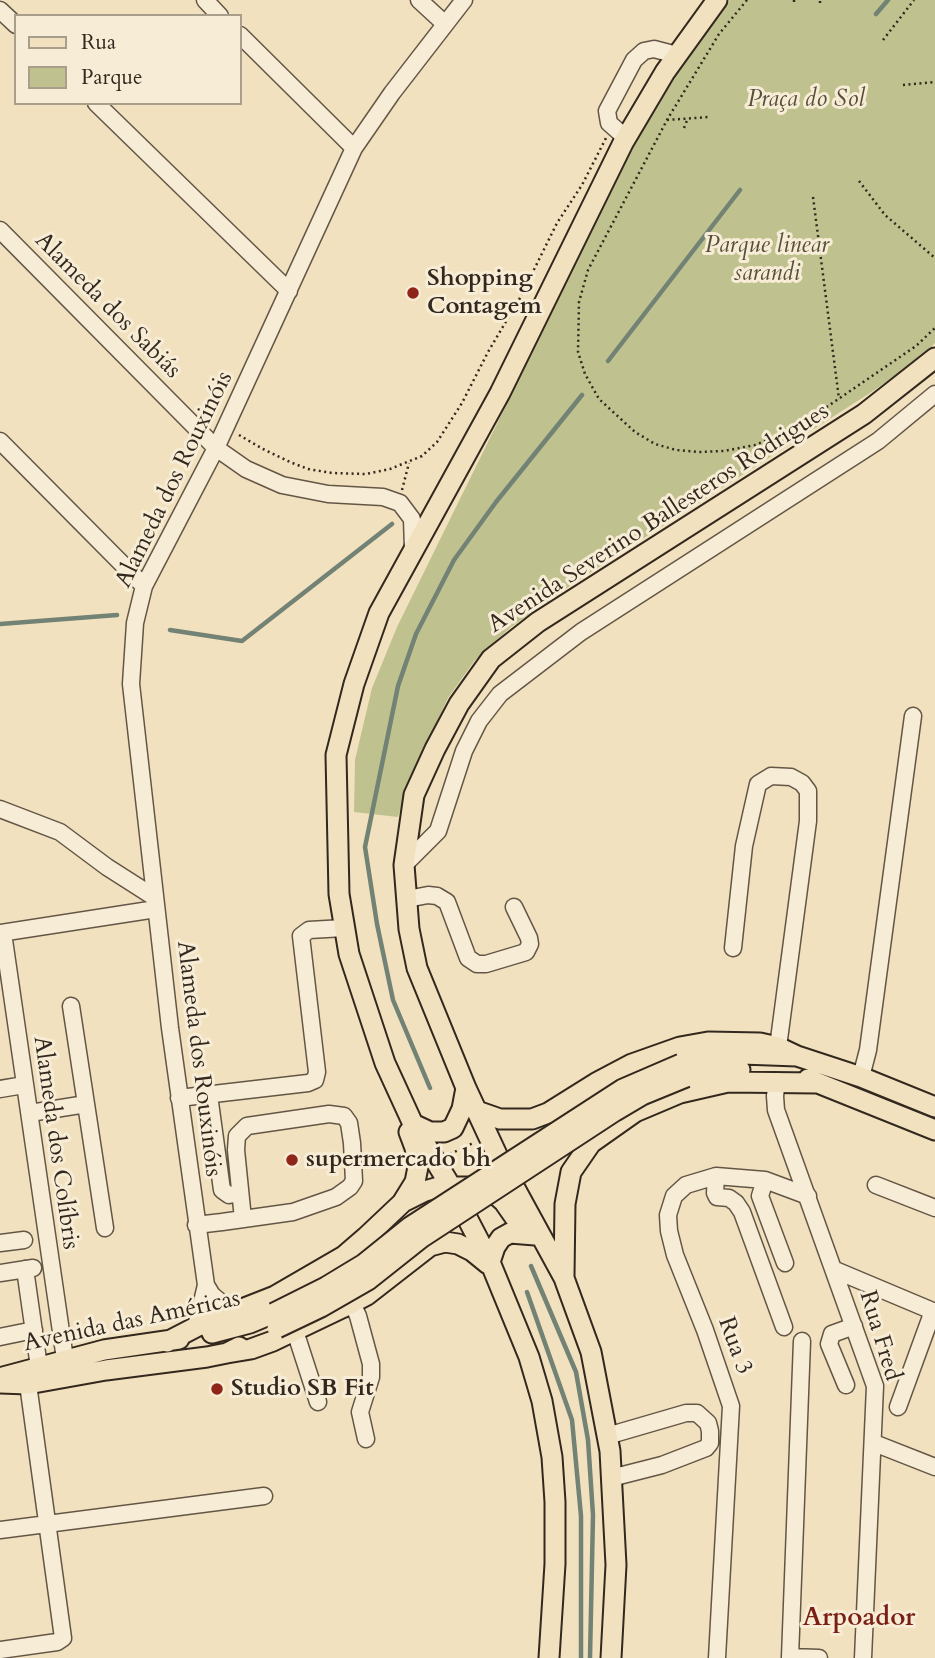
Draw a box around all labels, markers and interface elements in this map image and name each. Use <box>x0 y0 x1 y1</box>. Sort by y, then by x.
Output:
legend <box>14 14 242 105</box>
text: Rua <box>81 28 116 57</box>
text: Parque <box>81 63 142 92</box>
park label: Praça do Sol <box>747 86 865 114</box>
street label: Alameda dos Sabiás <box>28 227 186 385</box>
park label: Parque linear sarandi <box>705 232 829 288</box>
place label: Shopping Contagem <box>427 265 542 321</box>
marker: Shopping Contagem <box>405 285 421 301</box>
street label: Alameda dos Rouxinóis <box>110 367 240 593</box>
street label: Avenida Severino Ballesteros Rodrigues <box>483 398 835 640</box>
street label: Alameda dos Rouxinóis <box>169 939 227 1179</box>
street label: Alameda dos Colíbris <box>26 1034 84 1252</box>
place label: supermercado bh <box>306 1146 491 1174</box>
marker: supermercado bh <box>284 1152 300 1168</box>
street label: Avenida das Américas <box>21 1285 243 1359</box>
street label: Rua Fred <box>852 1287 906 1385</box>
street label: Rua 3 <box>710 1313 758 1379</box>
place label: Studio SB Fit <box>231 1375 374 1403</box>
marker: Studio SB Fit <box>209 1381 225 1397</box>
district label: Arpoador <box>802 1603 916 1635</box>

